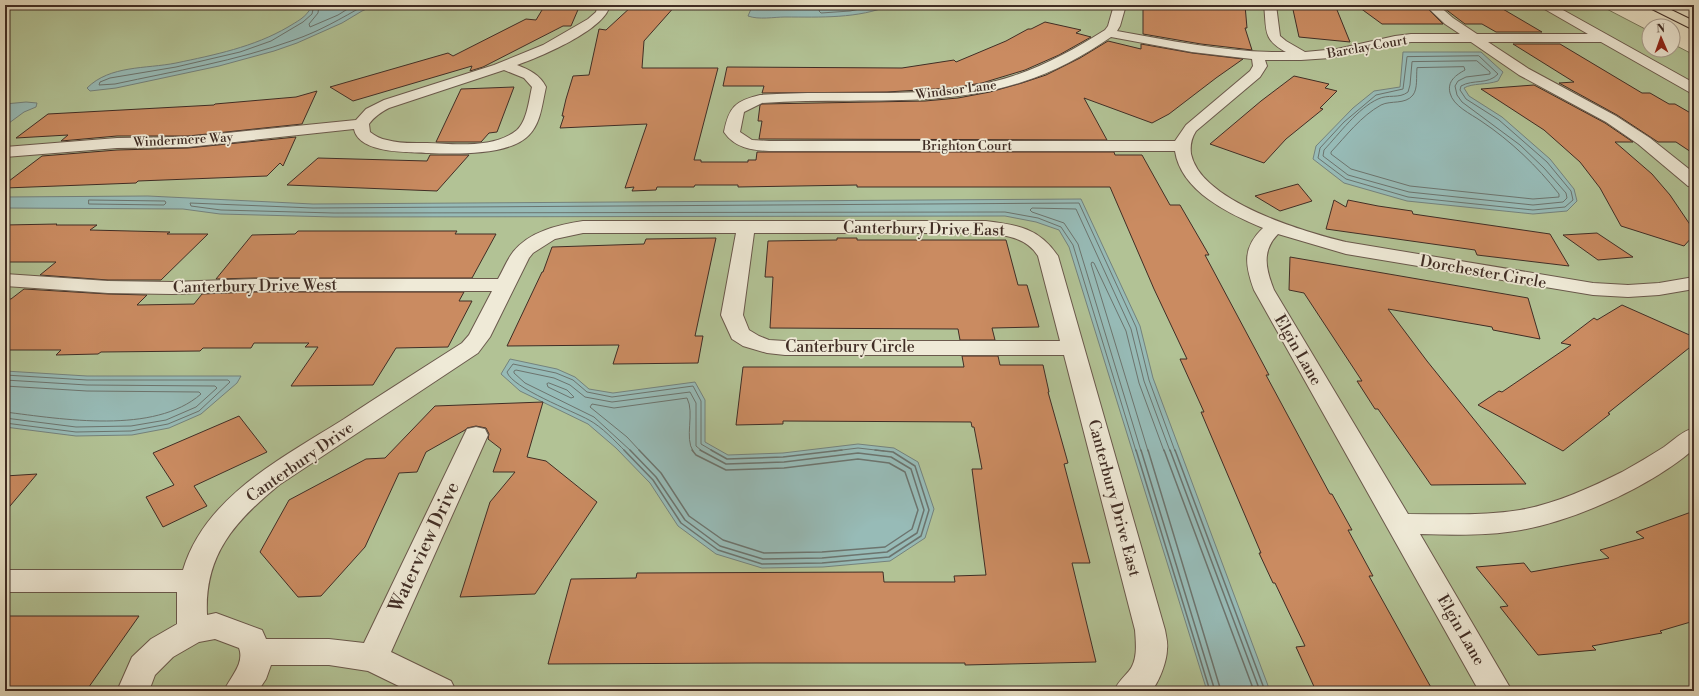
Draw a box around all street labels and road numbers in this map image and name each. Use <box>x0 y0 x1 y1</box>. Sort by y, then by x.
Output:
street label: Barclay Court <box>1325 32 1409 62</box>
street label: Windsor Lane <box>914 77 998 103</box>
street label: Windermere Way <box>132 129 234 151</box>
street label: Brighton Court <box>921 138 1012 154</box>
street label: Canterbury Drive East <box>843 218 1005 240</box>
street label: Dorchester Circle <box>1418 251 1548 293</box>
street label: Canterbury Drive West <box>173 275 338 297</box>
street label: Elgin Lane <box>1270 311 1326 389</box>
street label: Canterbury Circle <box>785 337 915 357</box>
street label: Canterbury Drive East <box>1083 417 1145 579</box>
street label: Canterbury Drive <box>242 418 358 506</box>
street label: Waterview Drive <box>383 478 465 617</box>
street label: Elgin Lane <box>1433 591 1489 669</box>

